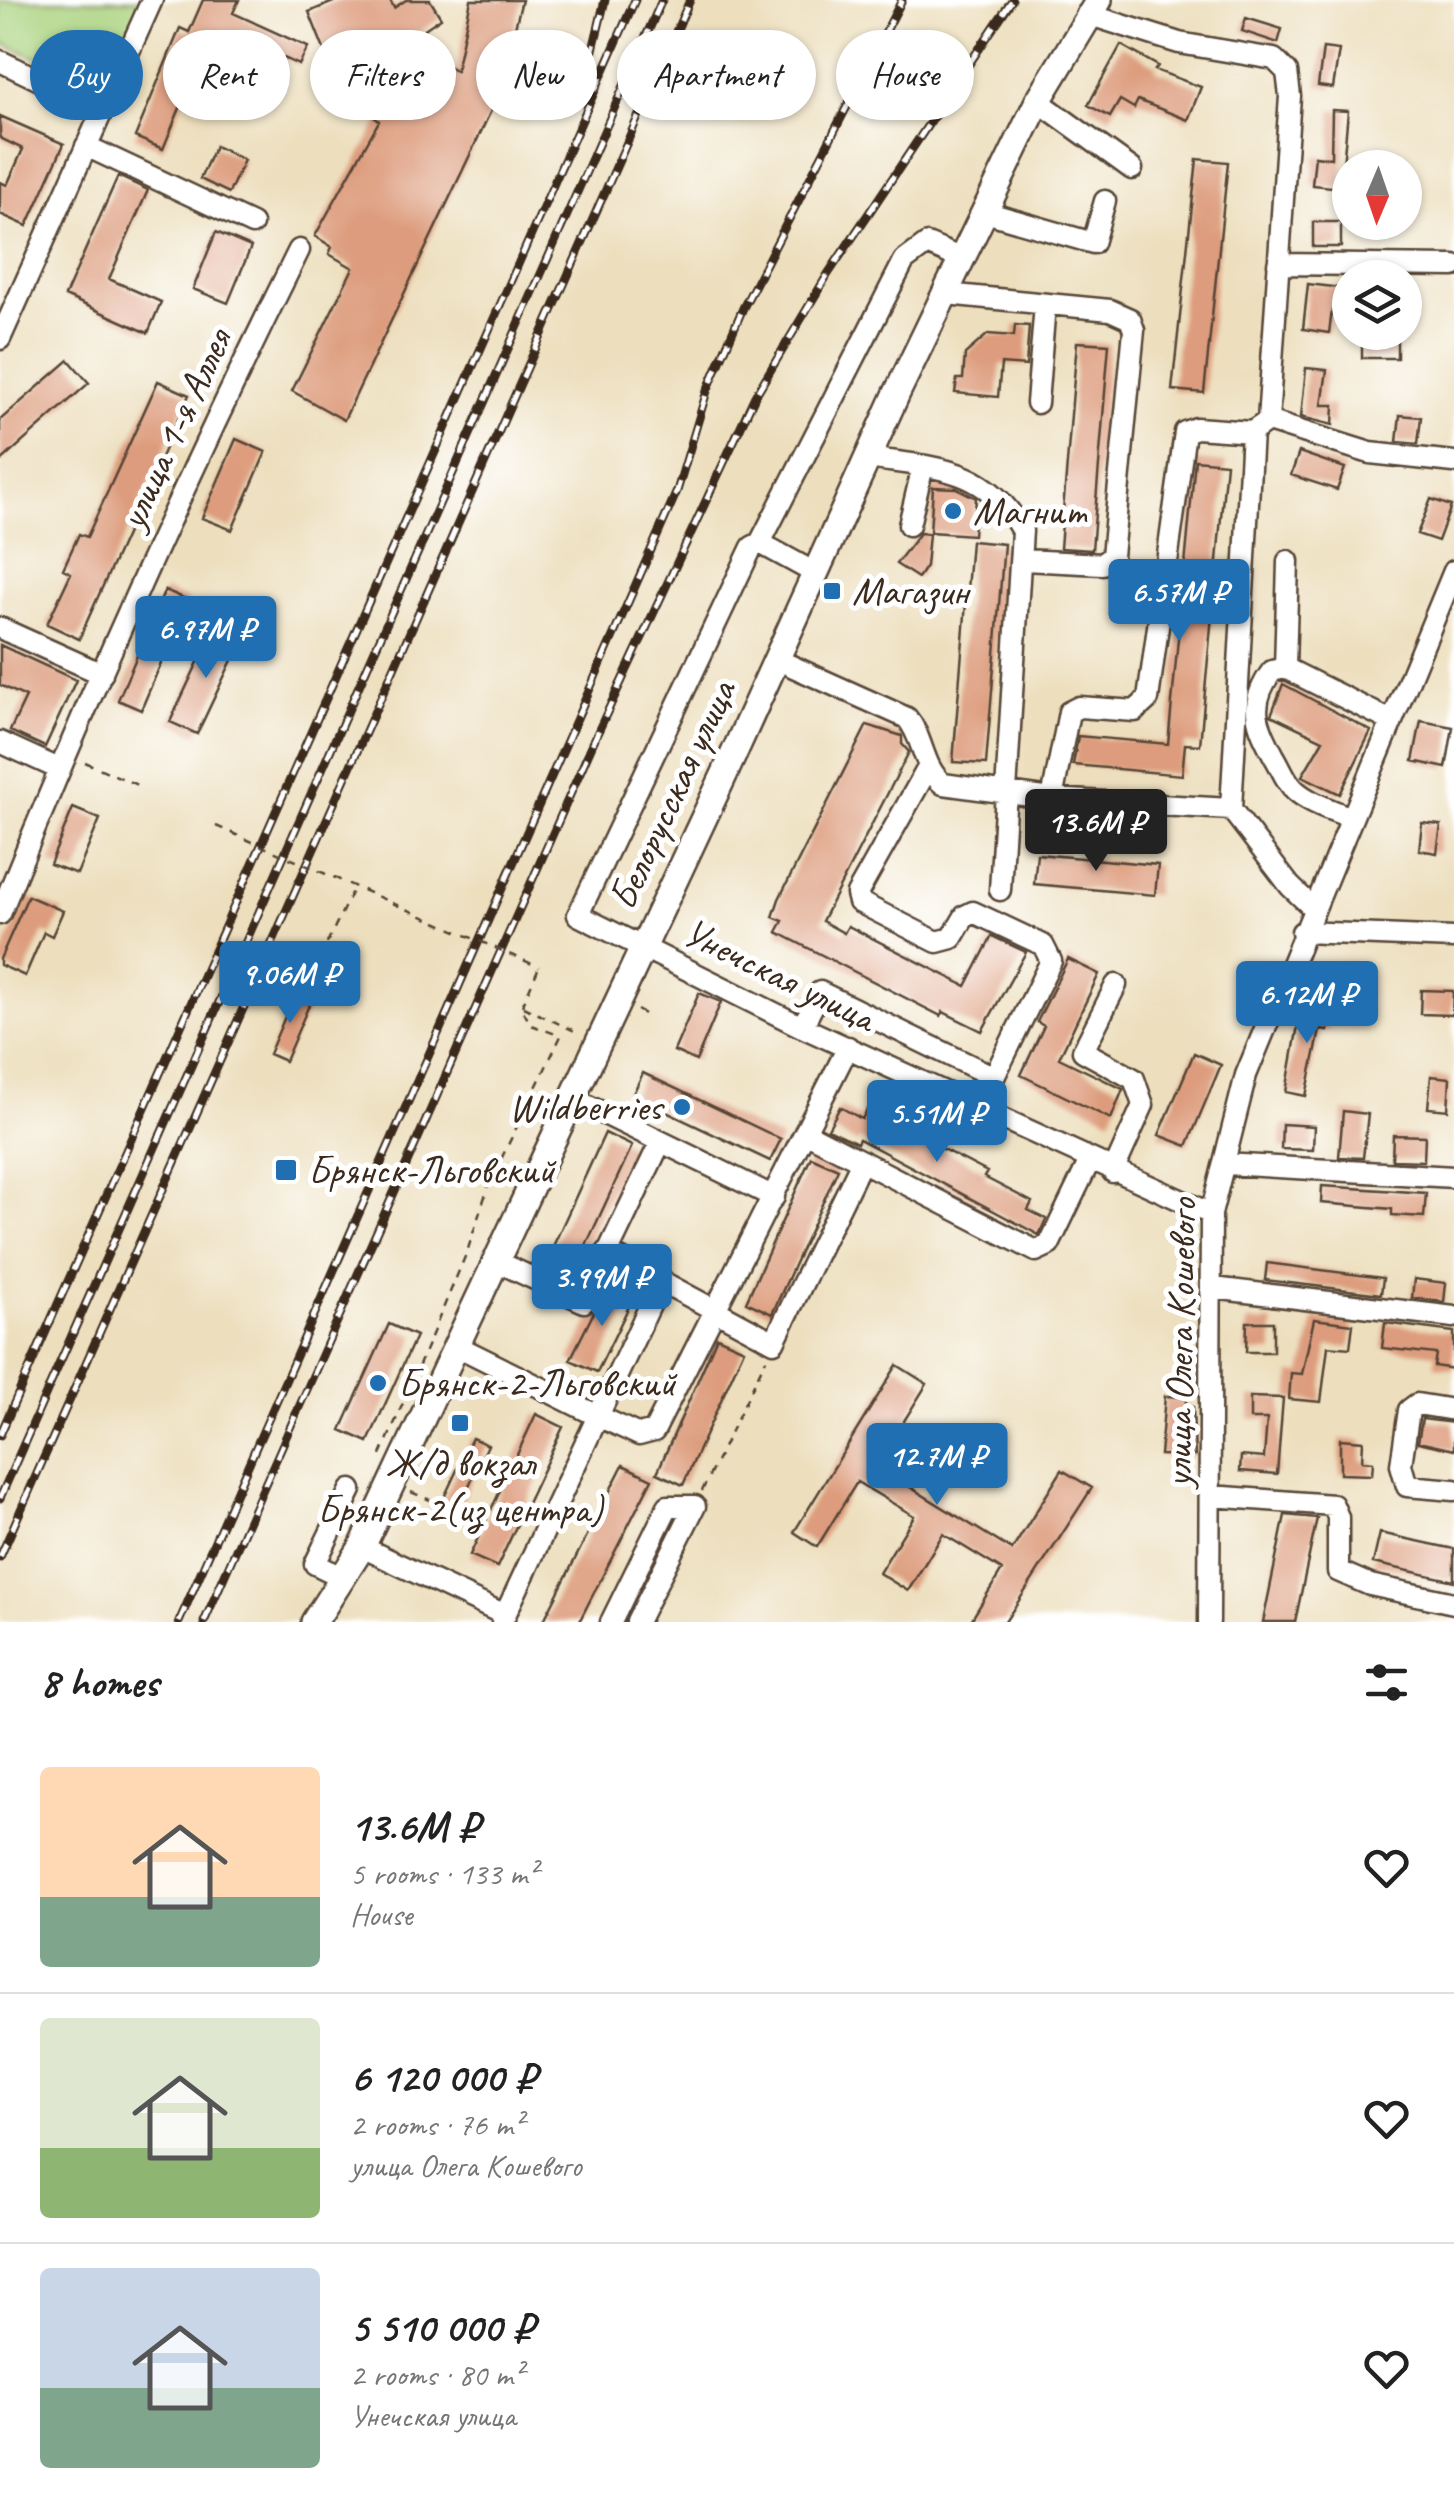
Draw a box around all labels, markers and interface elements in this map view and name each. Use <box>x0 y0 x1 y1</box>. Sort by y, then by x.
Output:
chip: Buy <box>30 30 143 120</box>
chip: Rent <box>163 30 290 120</box>
chip: Filters <box>310 30 456 120</box>
chip: New <box>476 30 597 120</box>
chip: Apartment <box>617 30 816 120</box>
chip: House <box>836 30 974 120</box>
north arrow <box>1332 150 1422 240</box>
map controls <box>1332 150 1422 350</box>
button: layers <box>1332 260 1422 350</box>
street label: улица 1-я Аллея <box>106 318 244 539</box>
place label: Магнит <box>973 486 1088 536</box>
marker: Магнит <box>942 500 964 522</box>
pin: 6.57M ₽ <box>1087 559 1271 644</box>
place label: Магазин <box>852 566 971 616</box>
text: 6.57M ₽ <box>1130 571 1228 612</box>
marker: Магазин <box>821 580 843 602</box>
pin: 6.97M ₽ <box>114 596 298 681</box>
text: 6.97M ₽ <box>157 608 255 649</box>
street label: Белорусская улица <box>597 670 748 917</box>
pin: 13.6M ₽ <box>1004 789 1188 874</box>
text: 13.6M ₽ <box>1047 801 1145 842</box>
street label: Унечская улица <box>675 907 886 1044</box>
pin: 9.06M ₽ <box>198 941 382 1026</box>
text: 9.06M ₽ <box>241 953 339 994</box>
pin: 6.12M ₽ <box>1215 961 1399 1046</box>
text: 6.12M ₽ <box>1258 973 1356 1014</box>
pin: 5.51M ₽ <box>845 1080 1029 1165</box>
place label: Wildberries <box>509 1082 665 1132</box>
text: 5.51M ₽ <box>889 1092 985 1133</box>
marker: Wildberries <box>671 1096 693 1118</box>
place label: Брянск-Льговский <box>308 1145 557 1195</box>
marker: Брянск-Льговский <box>273 1157 299 1183</box>
street label: улица Олега Кошевого <box>1152 1196 1208 1490</box>
pin: 3.99M ₽ <box>510 1244 694 1329</box>
text: 3.99M ₽ <box>554 1256 650 1297</box>
place label: Брянск-2-Льговский <box>398 1358 678 1408</box>
marker: Брянск-2-Льговский <box>367 1372 389 1394</box>
marker: Ж/д вокзал Брянск-2(из центра) <box>449 1412 471 1434</box>
pin: 12.7M ₽ <box>845 1423 1029 1508</box>
text: 12.7M ₽ <box>888 1435 986 1476</box>
place label: Ж/д вокзал Брянск-2(из центра) <box>317 1438 604 1534</box>
icon: filters <box>1359 1655 1414 1710</box>
text: 8 homes <box>40 1656 159 1709</box>
text: 13.6M ₽ <box>350 1800 478 1853</box>
icon: home <box>120 1807 240 1927</box>
icon: heart <box>1359 1840 1414 1895</box>
text: 5 rooms · 133 m² <box>350 1853 537 1894</box>
text: House <box>350 1894 412 1935</box>
text: 6 120 000 ₽ <box>350 2051 535 2104</box>
icon: home <box>120 2058 240 2178</box>
icon: heart <box>1359 2091 1414 2146</box>
text: 2 rooms · 76 m² <box>350 2104 523 2145</box>
text: улица Олега Кошевого <box>350 2145 581 2186</box>
text: 5 510 000 ₽ <box>350 2301 533 2354</box>
icon: home <box>120 2308 240 2428</box>
icon: heart <box>1359 2341 1414 2396</box>
text: 2 rooms · 80 m² <box>350 2354 523 2395</box>
text: Унечская улица <box>350 2395 516 2436</box>

